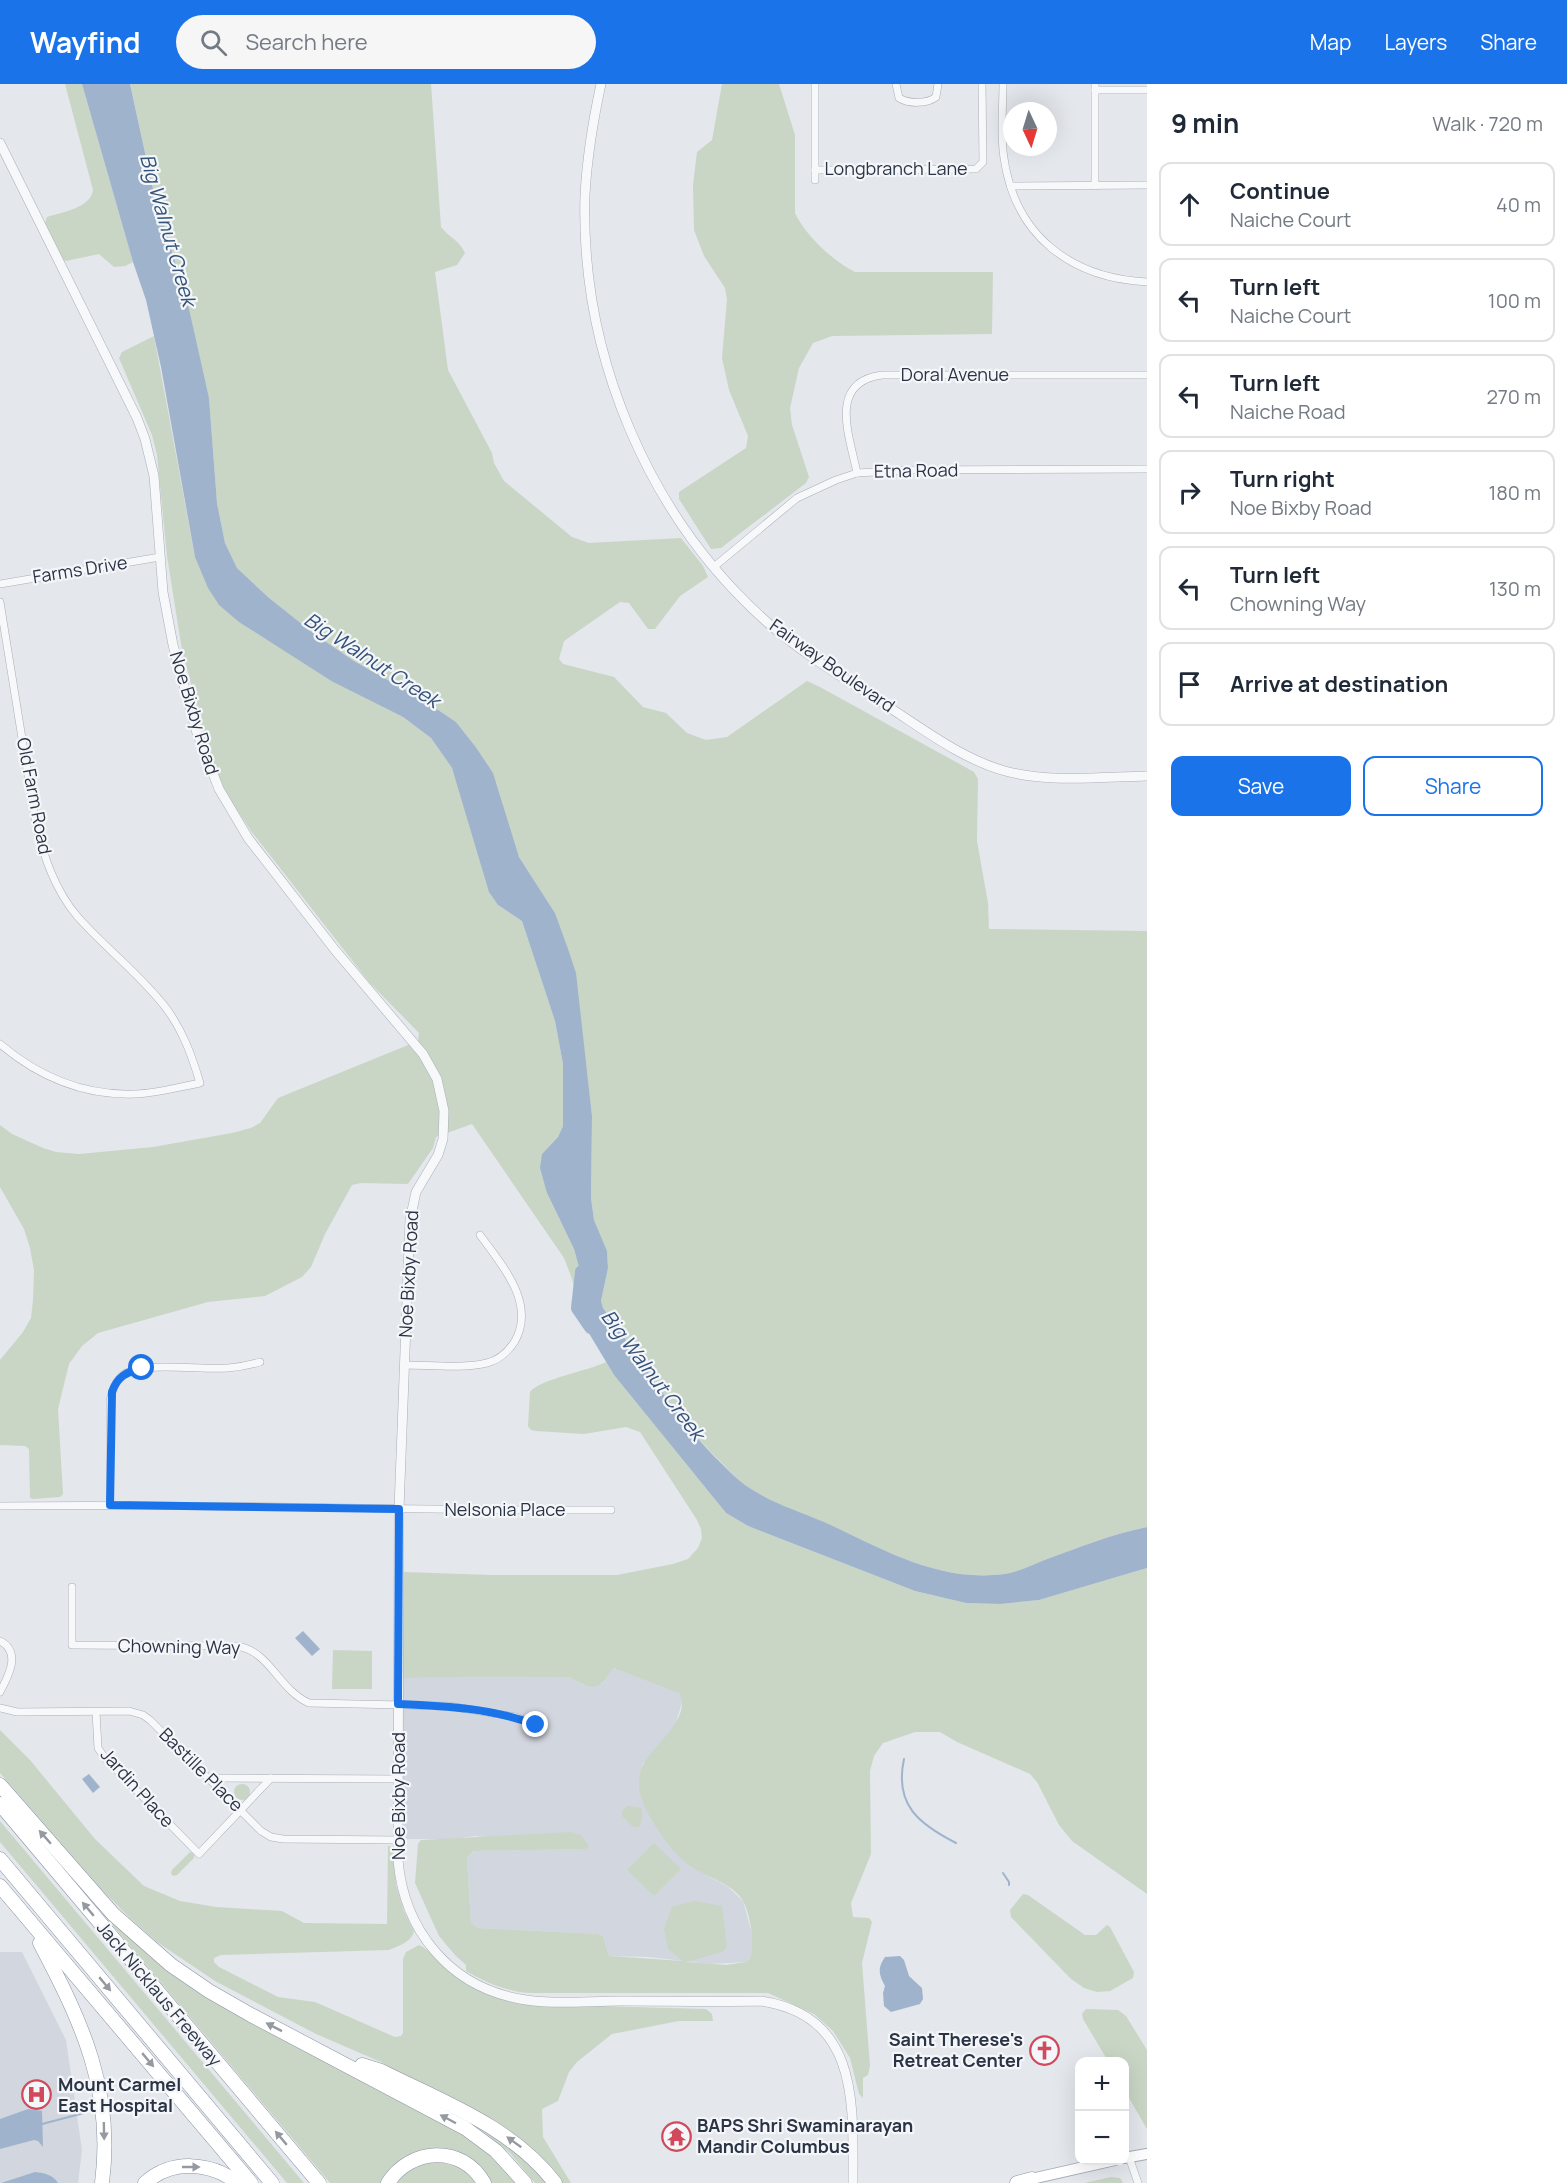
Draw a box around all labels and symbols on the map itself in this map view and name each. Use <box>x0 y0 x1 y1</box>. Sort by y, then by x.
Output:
north arrow <box>1003 102 1057 156</box>
water label: Big Walnut Creek <box>134 151 204 312</box>
street label: Longbranch Lane <box>824 156 968 180</box>
street label: Doral Avenue <box>901 362 1009 386</box>
street label: Etna Road <box>874 457 958 483</box>
street label: Farms Drive <box>31 550 129 588</box>
water label: Big Walnut Creek <box>299 606 448 715</box>
street label: Fairway Boulevard <box>765 613 900 717</box>
street label: Noe Bixby Road <box>165 648 225 777</box>
street label: Old Farm Road <box>12 735 58 856</box>
street label: Noe Bixby Road <box>393 1210 423 1338</box>
water label: Big Walnut Creek <box>595 1304 713 1448</box>
route start <box>128 1354 154 1380</box>
street label: Nelsonia Place <box>445 1497 565 1521</box>
street label: Chowning Way <box>118 1633 241 1659</box>
route end <box>522 1711 548 1737</box>
street label: Bastille Place <box>154 1722 249 1817</box>
street label: Noe Bixby Road <box>386 1732 410 1860</box>
street label: Jardin Place <box>96 1742 180 1832</box>
one-way arrow <box>38 1829 51 1845</box>
one-way arrow <box>82 1902 95 1917</box>
street label: Jack Nicklaus Freeway <box>92 1916 228 2071</box>
one-way arrow <box>98 1976 111 1991</box>
one-way arrow <box>265 2022 282 2032</box>
place label: Saint Therese's Retreat Center <box>889 2027 1023 2072</box>
church icon: Saint Therese's Retreat Center <box>1028 2034 1060 2066</box>
one-way arrow <box>141 2052 154 2067</box>
place label: Mount Carmel East Hospital <box>58 2072 181 2117</box>
hospital icon: Mount Carmel East Hospital <box>21 2079 53 2111</box>
place label: BAPS Shri Swaminarayan Mandir Columbus <box>697 2113 913 2158</box>
one-way arrow <box>440 2114 457 2124</box>
temple icon: BAPS Shri Swaminarayan Mandir Columbus <box>660 2120 692 2152</box>
one-way arrow <box>99 2122 108 2141</box>
one-way arrow <box>275 2131 288 2146</box>
one-way arrow <box>507 2136 523 2148</box>
one-way arrow <box>182 2162 201 2172</box>

